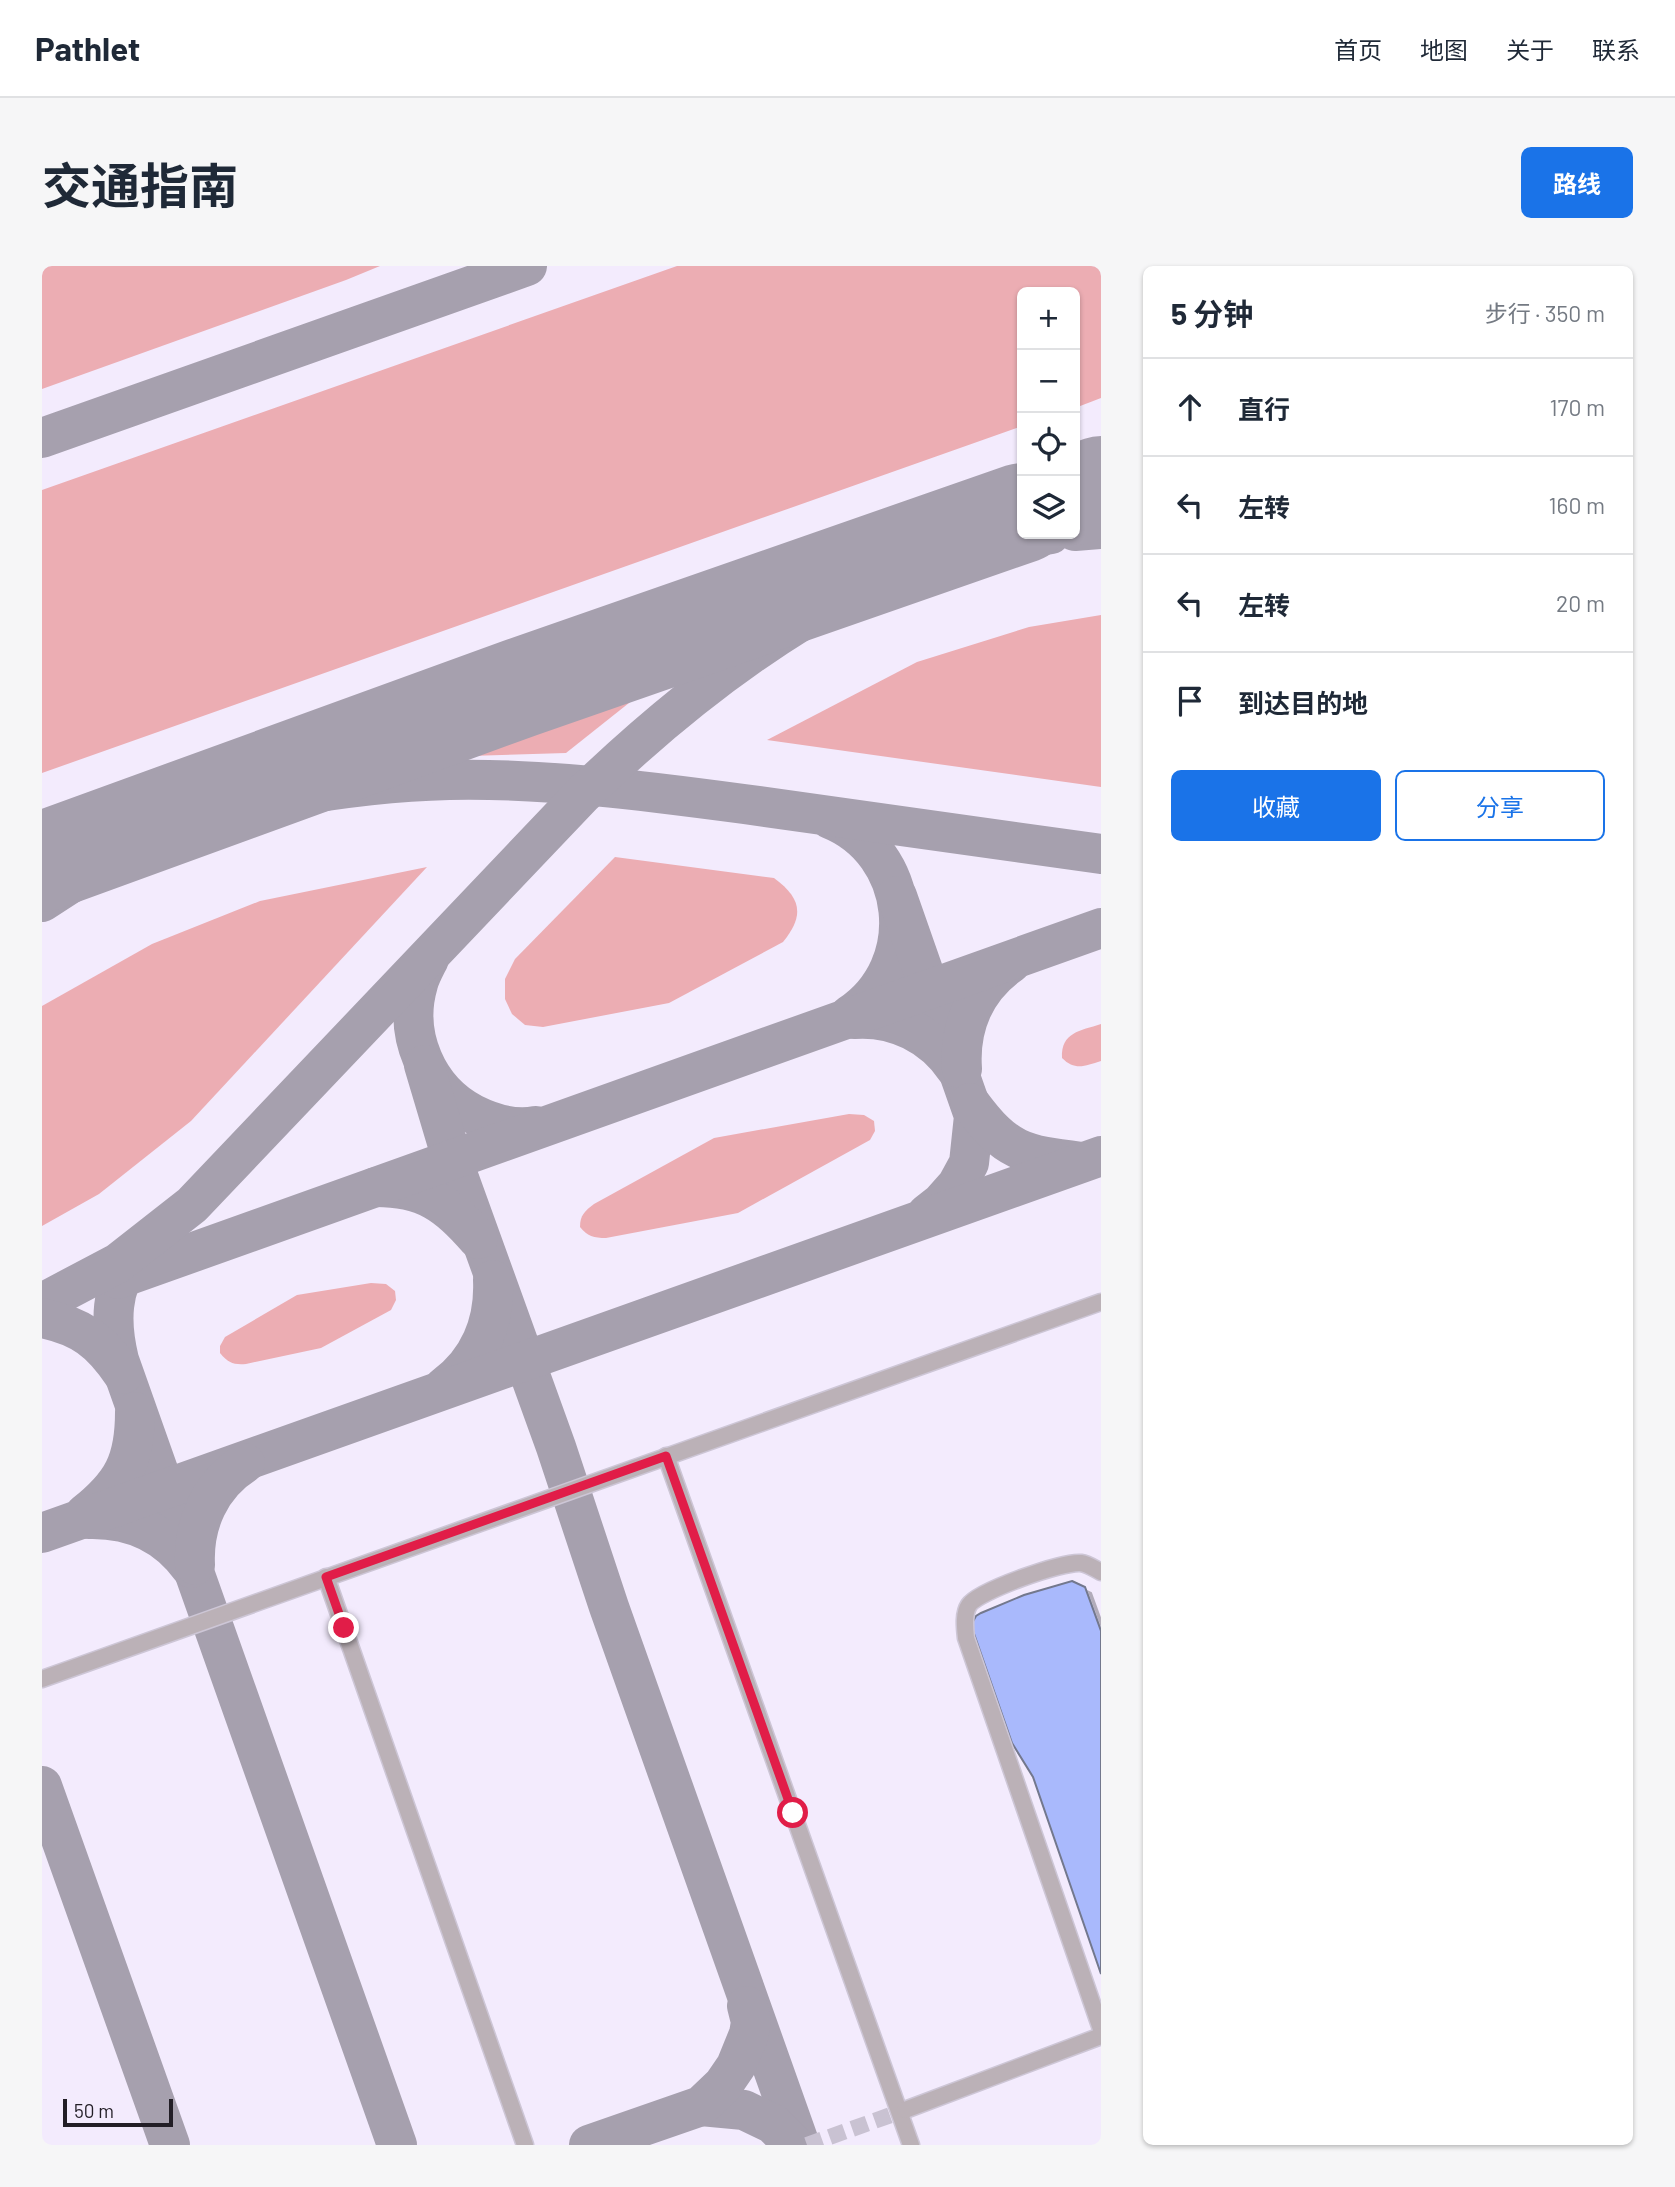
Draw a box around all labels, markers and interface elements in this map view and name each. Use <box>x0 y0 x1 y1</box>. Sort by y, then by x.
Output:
text: Pathlet <box>35 28 140 68</box>
text: 首页 <box>1334 35 1382 64</box>
text: 地图 <box>1420 35 1468 64</box>
text: 关于 <box>1506 35 1554 64</box>
text: 联系 <box>1592 35 1640 64</box>
button: 路线 <box>1521 147 1633 218</box>
text: 交通指南 <box>42 155 238 214</box>
map controls <box>1017 287 1080 539</box>
button: + <box>1017 287 1080 350</box>
text: 5 分钟 <box>1171 295 1253 331</box>
text: 步行 · 350 m <box>1485 299 1605 327</box>
button: − <box>1017 350 1080 413</box>
icon: ahead <box>1171 388 1209 426</box>
text: 直行 <box>1238 393 1290 424</box>
text: 170 m <box>1549 393 1605 421</box>
button: locate <box>1017 413 1080 476</box>
button: layers <box>1017 476 1080 539</box>
icon: left <box>1171 486 1209 524</box>
text: 左转 <box>1238 491 1290 522</box>
text: 160 m <box>1548 491 1605 519</box>
icon: left <box>1171 584 1209 622</box>
text: 左转 <box>1238 589 1290 620</box>
text: 20 m <box>1556 589 1605 617</box>
icon: arrive <box>1171 682 1209 720</box>
text: 到达目的地 <box>1238 687 1368 718</box>
button: 收藏 <box>1171 770 1381 841</box>
button: 分享 <box>1395 770 1605 841</box>
route end <box>328 1612 359 1643</box>
route start <box>777 1797 808 1828</box>
scale bar <box>63 2096 173 2128</box>
text: 50 m <box>74 2099 114 2122</box>

